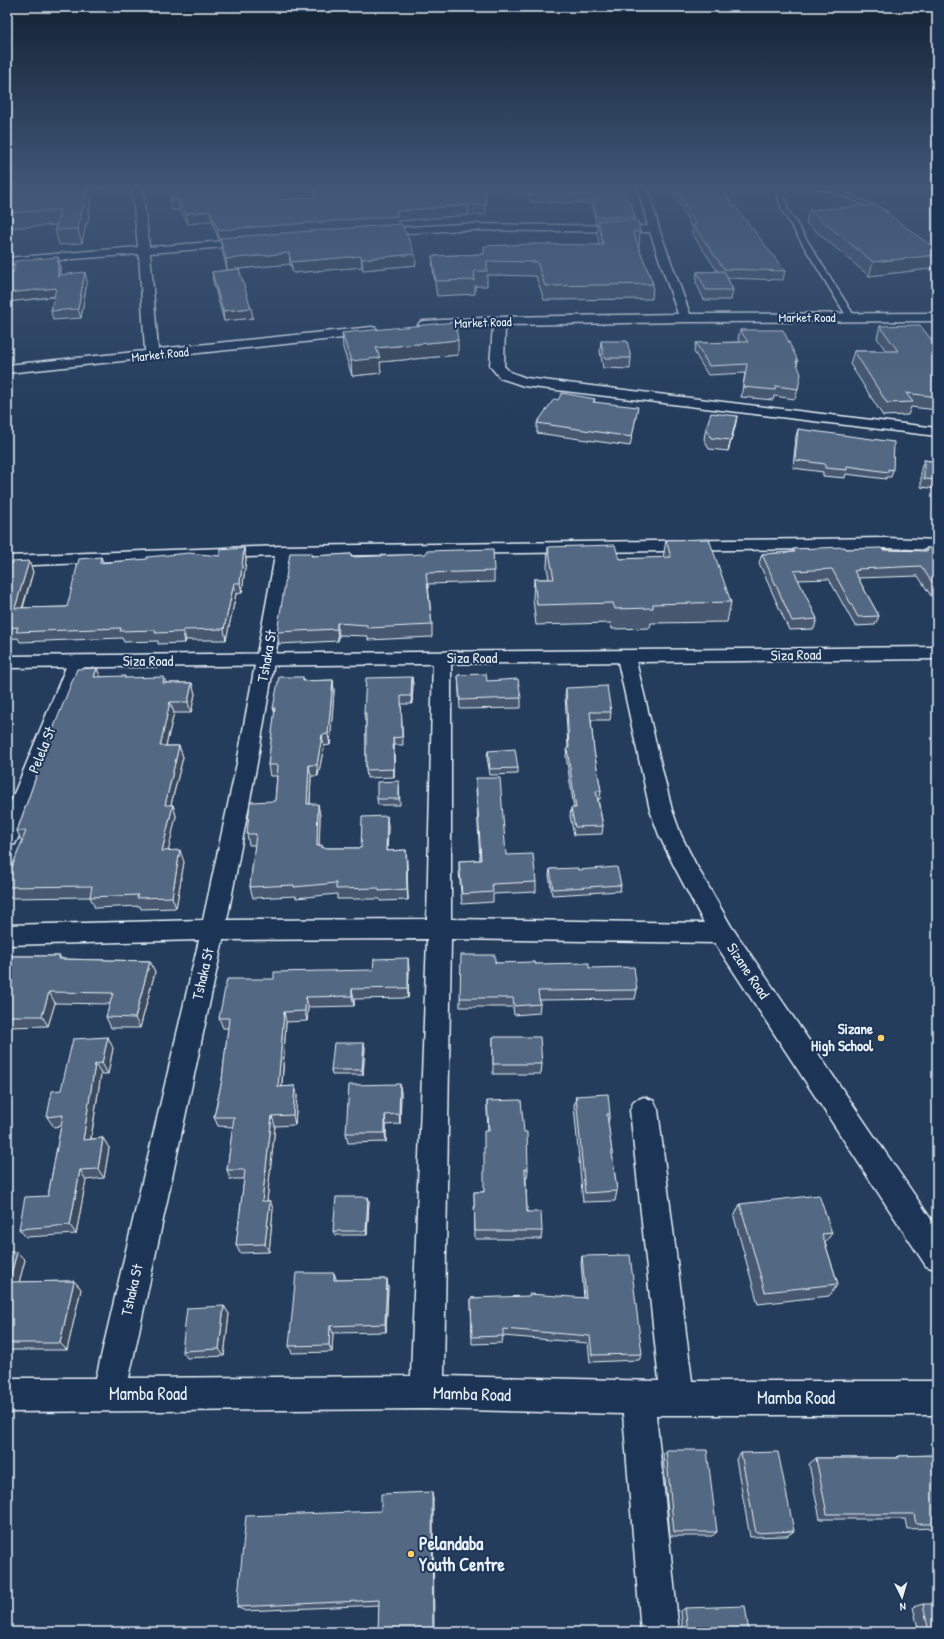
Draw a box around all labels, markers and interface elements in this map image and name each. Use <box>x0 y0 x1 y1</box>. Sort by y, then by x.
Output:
street label: Market Road <box>778 308 836 326</box>
street label: Market Road <box>454 312 512 332</box>
street label: Market Road <box>131 342 189 366</box>
street label: Tshaka St <box>252 627 282 684</box>
street label: Siza Road <box>771 644 822 665</box>
street label: Siza Road <box>447 647 497 668</box>
street label: Siza Road <box>123 650 173 671</box>
street label: Pelela St <box>23 723 61 776</box>
street label: Sizane Road <box>722 939 775 1003</box>
street label: Tshaka St <box>186 945 219 1002</box>
place label: Sizane High School <box>811 1018 874 1057</box>
marker: Sizane High School <box>876 1033 886 1043</box>
street label: Tshaka St <box>115 1261 148 1318</box>
street label: Mamba Road <box>433 1380 511 1407</box>
street label: Mamba Road <box>109 1381 187 1406</box>
street label: Mamba Road <box>757 1385 835 1410</box>
place label: Pelandaba Youth Centre <box>419 1531 506 1577</box>
marker: Pelandaba Youth Centre <box>406 1549 416 1559</box>
north arrow <box>882 1577 922 1617</box>
text: N <box>899 1600 906 1614</box>

